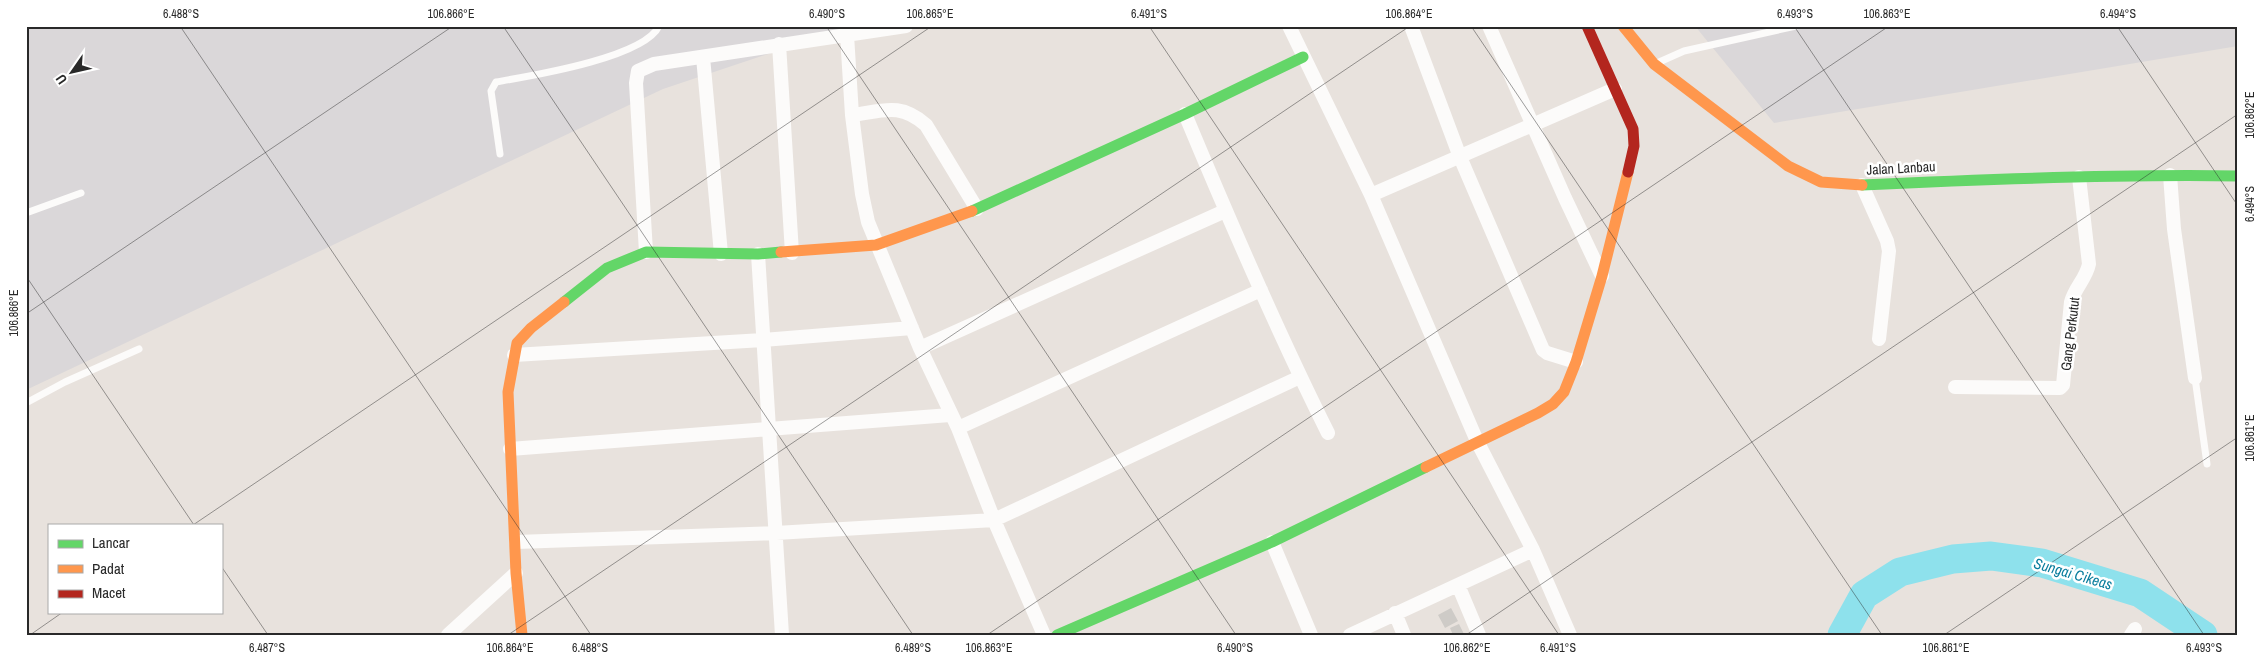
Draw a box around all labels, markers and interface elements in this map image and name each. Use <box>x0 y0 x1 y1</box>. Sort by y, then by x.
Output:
text: 6.488°S <box>163 6 199 22</box>
text: 106.866°E <box>428 6 474 22</box>
text: 6.490°S <box>809 6 845 22</box>
text: 106.865°E <box>907 6 953 22</box>
text: 6.491°S <box>1131 6 1167 22</box>
text: 106.864°E <box>1386 6 1432 22</box>
text: 6.493°S <box>1777 6 1813 22</box>
text: 106.863°E <box>1864 6 1910 22</box>
text: 6.494°S <box>2100 6 2136 22</box>
north arrow <box>48 48 98 98</box>
text: U <box>51 71 71 88</box>
text: 106.862°E <box>2242 92 2258 138</box>
street label: Jalan Lanbau <box>1866 157 1936 179</box>
text: 6.494°S <box>2242 186 2258 222</box>
text: 106.866°E <box>6 290 22 336</box>
street label: Gang Perkutut <box>2057 296 2083 372</box>
text: 106.861°E <box>2242 415 2258 461</box>
legend <box>48 524 222 614</box>
text: Lancar <box>92 532 130 553</box>
water label: Sungai Cikeas <box>2031 552 2115 595</box>
text: Padat <box>92 558 125 579</box>
text: Macet <box>92 582 126 603</box>
text: 6.487°S <box>249 640 285 656</box>
text: 106.864°E <box>487 640 533 656</box>
text: 6.488°S <box>572 640 608 656</box>
text: 6.489°S <box>895 640 931 656</box>
text: 106.863°E <box>966 640 1012 656</box>
text: 6.490°S <box>1217 640 1253 656</box>
text: 106.862°E <box>1444 640 1490 656</box>
text: 6.491°S <box>1540 640 1576 656</box>
text: 106.861°E <box>1923 640 1969 656</box>
text: 6.493°S <box>2186 640 2222 656</box>

